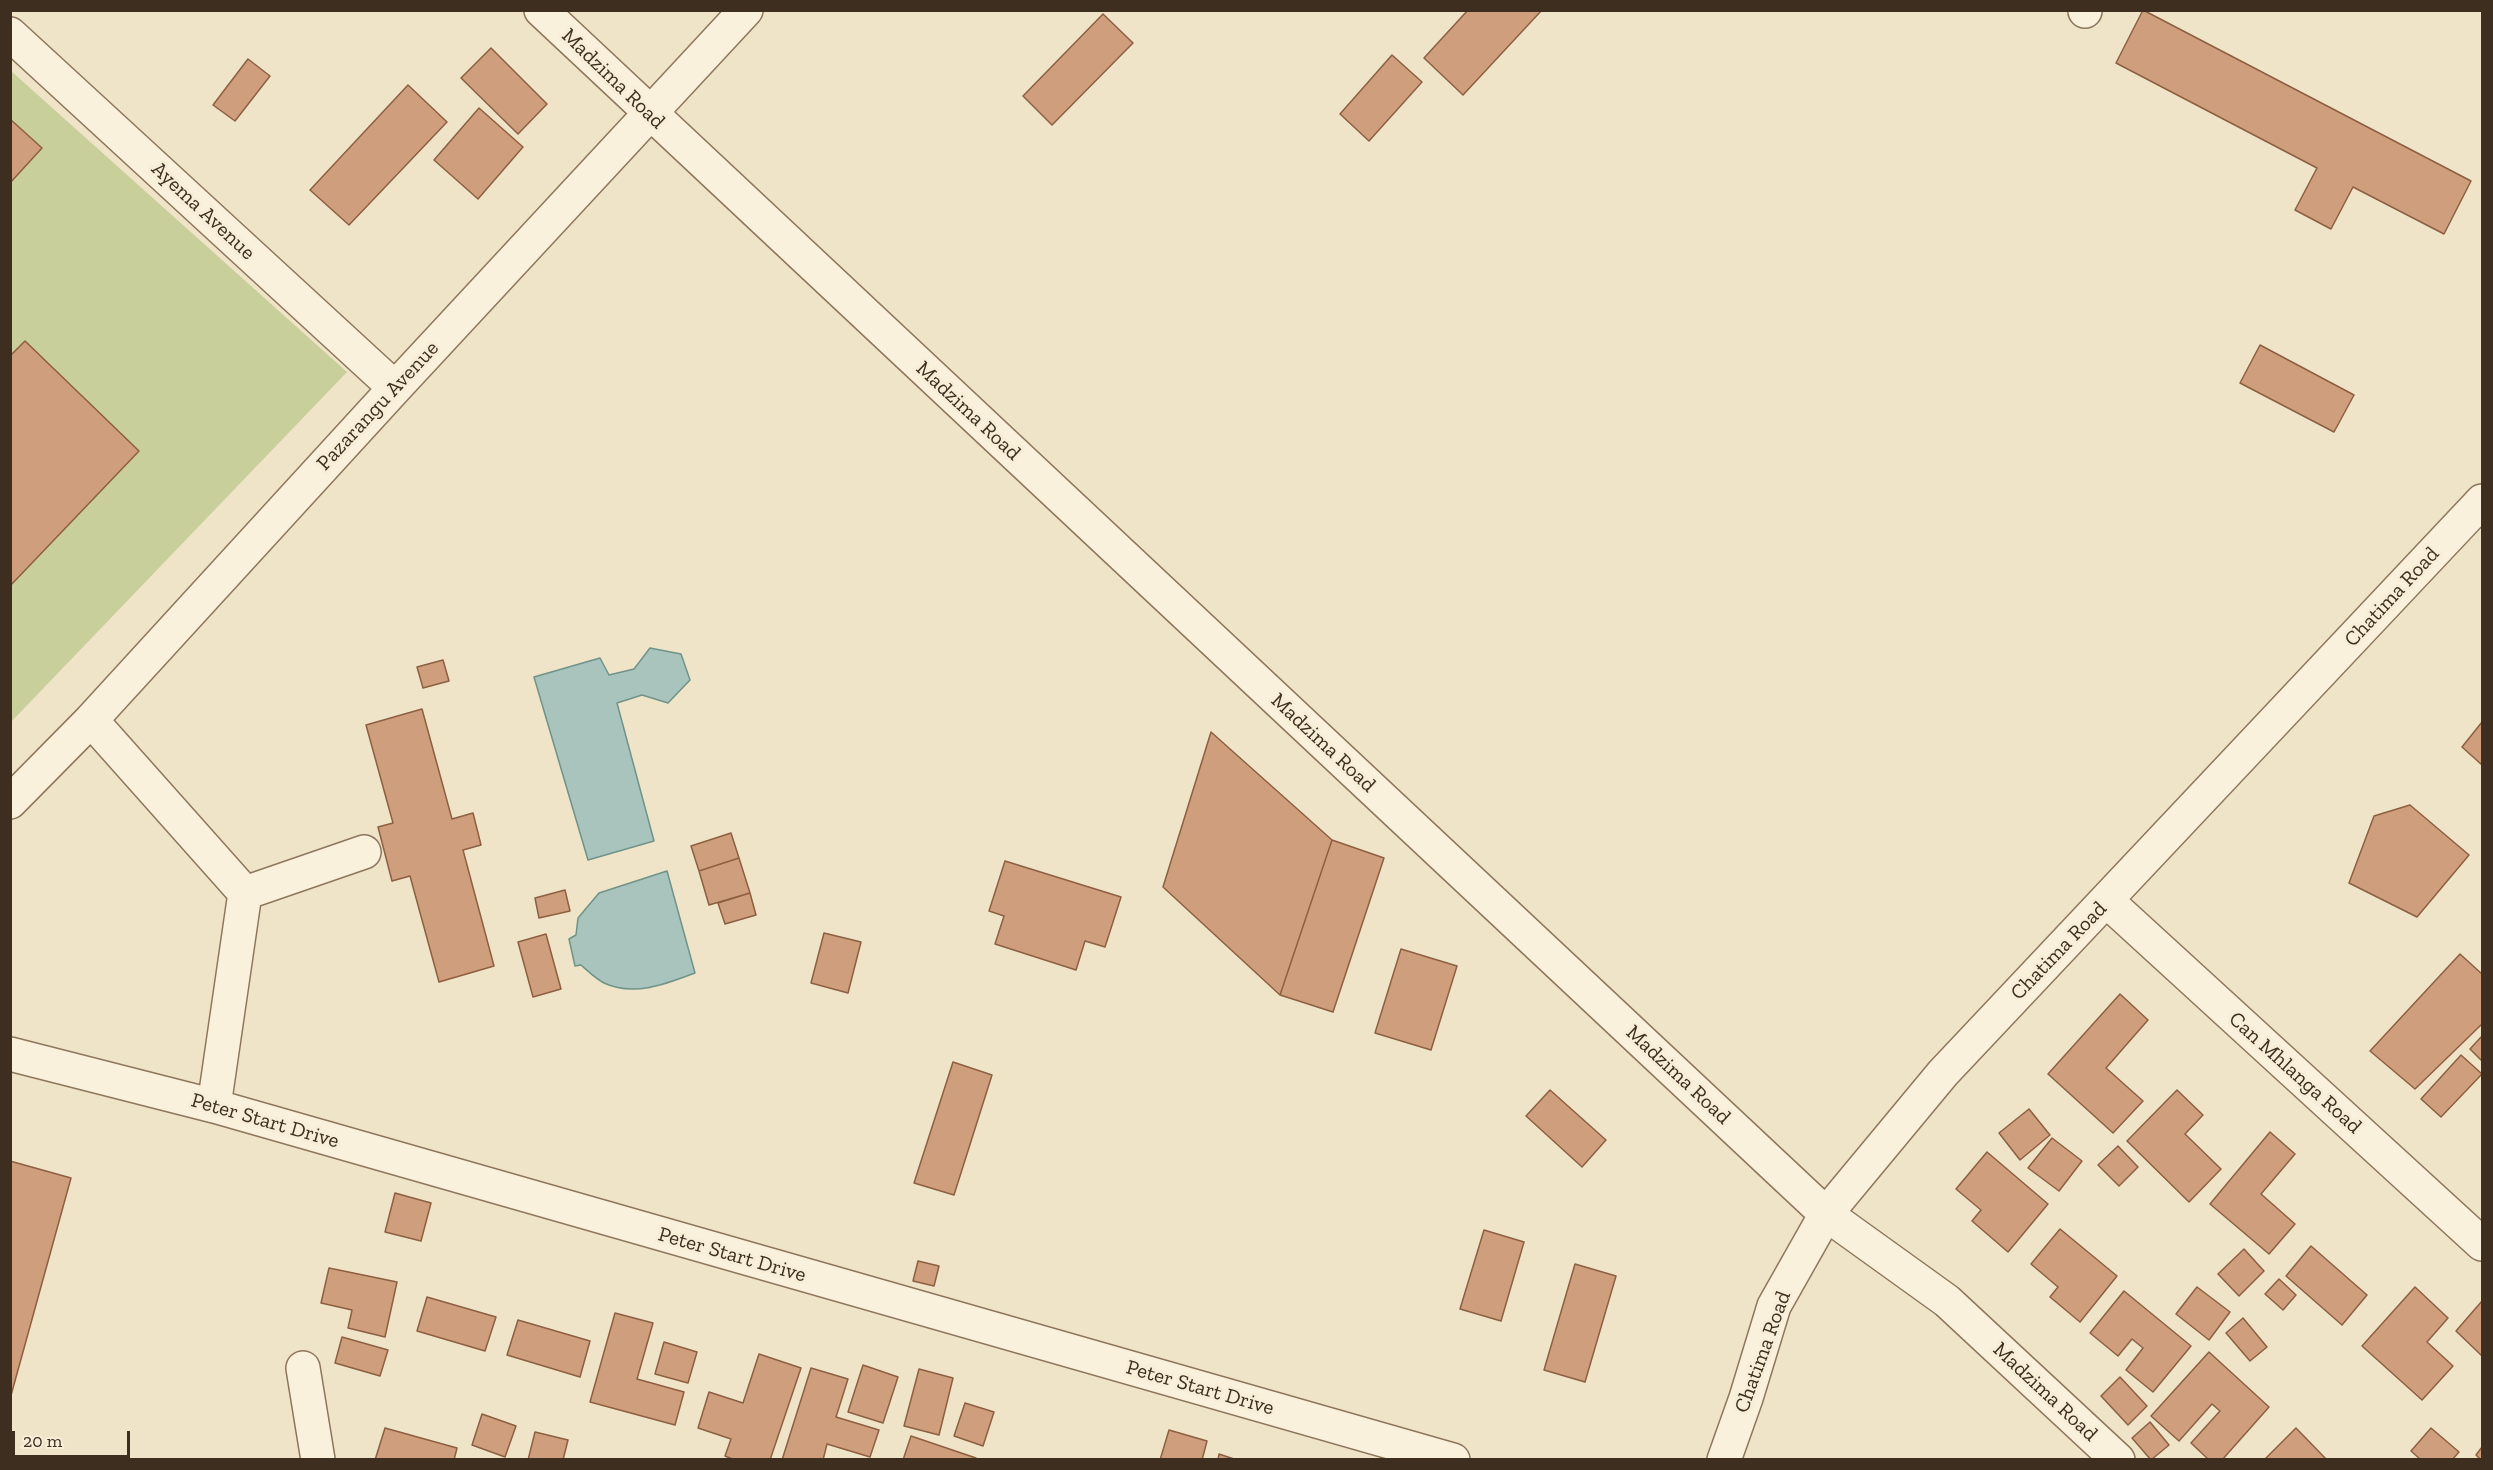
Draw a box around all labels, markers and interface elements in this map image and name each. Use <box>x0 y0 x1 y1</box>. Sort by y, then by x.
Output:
street label: Madzima Road <box>556 23 670 135</box>
street label: Ayema Avenue <box>146 157 260 265</box>
street label: Pazarangu Avenue <box>312 336 444 476</box>
street label: Madzima Road <box>910 356 1026 466</box>
street label: Chatima Road <box>2339 542 2445 652</box>
street label: Madzima Road <box>1265 688 1381 798</box>
street label: Chatima Road <box>2006 896 2112 1006</box>
street label: Can Mhlanga Road <box>2223 1007 2367 1139</box>
street label: Madzima Road <box>1620 1020 1736 1130</box>
street label: Peter Start Drive <box>188 1088 342 1154</box>
street label: Peter Start Drive <box>655 1222 809 1288</box>
street label: Chatima Road <box>1729 1288 1797 1416</box>
street label: Madzima Road <box>1987 1337 2103 1447</box>
street label: Peter Start Drive <box>1123 1355 1277 1421</box>
scale bar <box>15 1419 134 1457</box>
text: 20 m <box>23 1430 62 1452</box>

